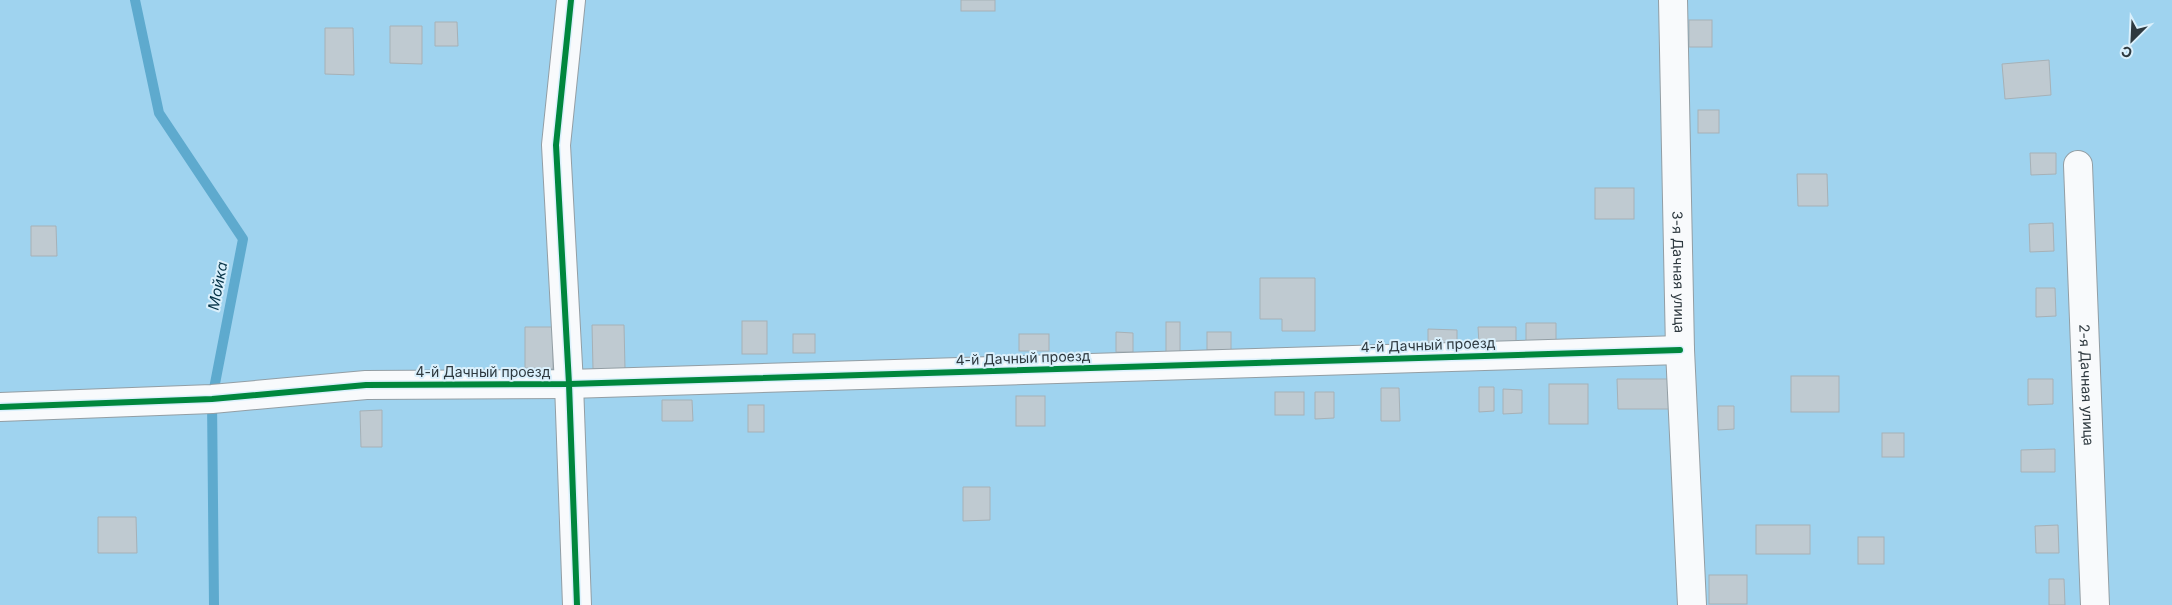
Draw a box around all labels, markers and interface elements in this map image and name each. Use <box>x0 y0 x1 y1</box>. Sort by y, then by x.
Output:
north arrow <box>2107 15 2157 65</box>
text: С <box>2118 42 2135 62</box>
street label: 3-я Дачная улица <box>1669 211 1689 333</box>
water label: Мойка <box>204 260 231 312</box>
street label: 2-я Дачная улица <box>2076 324 2098 446</box>
street label: 4-й Дачный проезд <box>1360 334 1496 355</box>
street label: 4-й Дачный проезд <box>955 347 1091 368</box>
street label: 4-й Дачный проезд <box>416 363 551 380</box>

